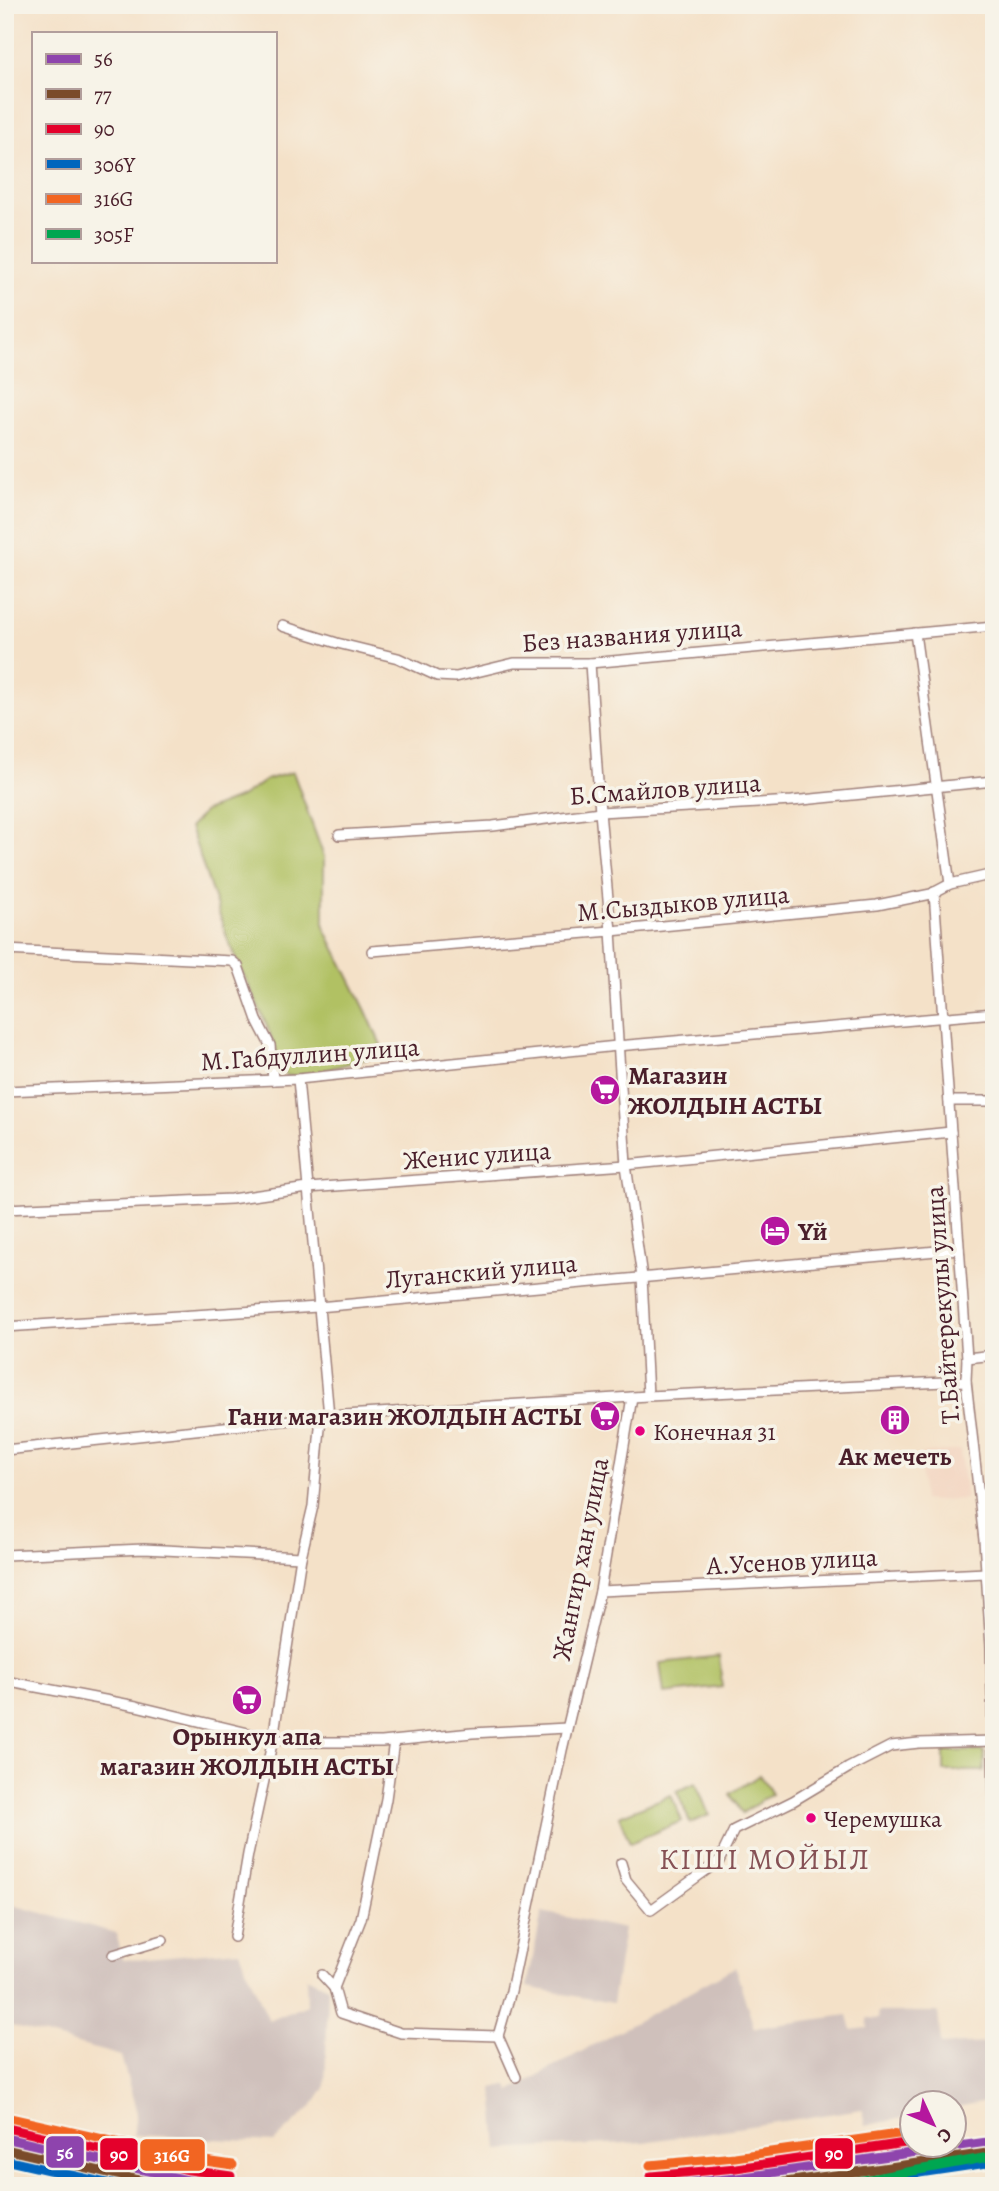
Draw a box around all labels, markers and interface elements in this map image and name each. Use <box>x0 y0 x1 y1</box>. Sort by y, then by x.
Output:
legend <box>32 32 276 262</box>
text: 56 <box>94 45 113 73</box>
text: 77 <box>94 81 112 109</box>
text: 90 <box>94 115 115 143</box>
text: 306Y <box>94 151 136 179</box>
text: 316G <box>94 185 134 213</box>
text: 305F <box>94 221 134 249</box>
street label: Без названия улица <box>521 610 743 661</box>
street label: Б.Смайлов улица <box>568 765 762 814</box>
street label: М.Сыздыков улица <box>575 877 791 930</box>
street label: М.Габдуллин улица <box>200 1029 421 1080</box>
place label: Магазин ЖОЛДЫН АСТЫ <box>628 1058 822 1123</box>
supermarket icon: Магазин ЖОЛДЫН АСТЫ <box>588 1073 622 1107</box>
street label: Женис улица <box>402 1133 552 1178</box>
street label: Т.Байтерекулы улица <box>917 1185 968 1425</box>
hotel icon: Үй <box>758 1214 792 1248</box>
place label: Үй <box>797 1214 828 1249</box>
street label: Луганский улица <box>384 1246 579 1297</box>
place label: Гани магазин ЖОЛДЫН АСТЫ <box>227 1399 582 1434</box>
supermarket icon: Гани магазин ЖОЛДЫН АСТЫ <box>588 1399 622 1433</box>
building icon: Ак мечеть <box>878 1403 912 1437</box>
place label: Конечная 31 <box>653 1416 776 1448</box>
marker: Конечная 31 <box>633 1424 647 1438</box>
place label: Ак мечеть <box>838 1439 952 1474</box>
street label: Жангир хан улица <box>544 1454 617 1664</box>
street label: А.Усенов улица <box>705 1540 878 1584</box>
supermarket icon: Орынкул апа магазин ЖОЛДЫН АСТЫ <box>230 1683 264 1717</box>
place label: Орынкул апа магазин ЖОЛДЫН АСТЫ <box>100 1719 394 1784</box>
place label: Черемушка <box>824 1803 942 1835</box>
marker: Черемушка <box>804 1811 818 1825</box>
district label: КІШІ МОЙЫЛ <box>659 1839 871 1879</box>
north arrow <box>898 2090 968 2160</box>
text: С <box>931 2122 958 2148</box>
line badge: 56 <box>45 2135 85 2169</box>
line badge: 90 <box>99 2137 139 2171</box>
line badge: 90 <box>814 2137 854 2170</box>
line badge: 316G <box>139 2138 206 2172</box>
text: 56 <box>57 2140 74 2166</box>
text: 90 <box>825 2141 844 2167</box>
text: 90 <box>110 2142 129 2168</box>
text: 316G <box>154 2143 190 2169</box>

